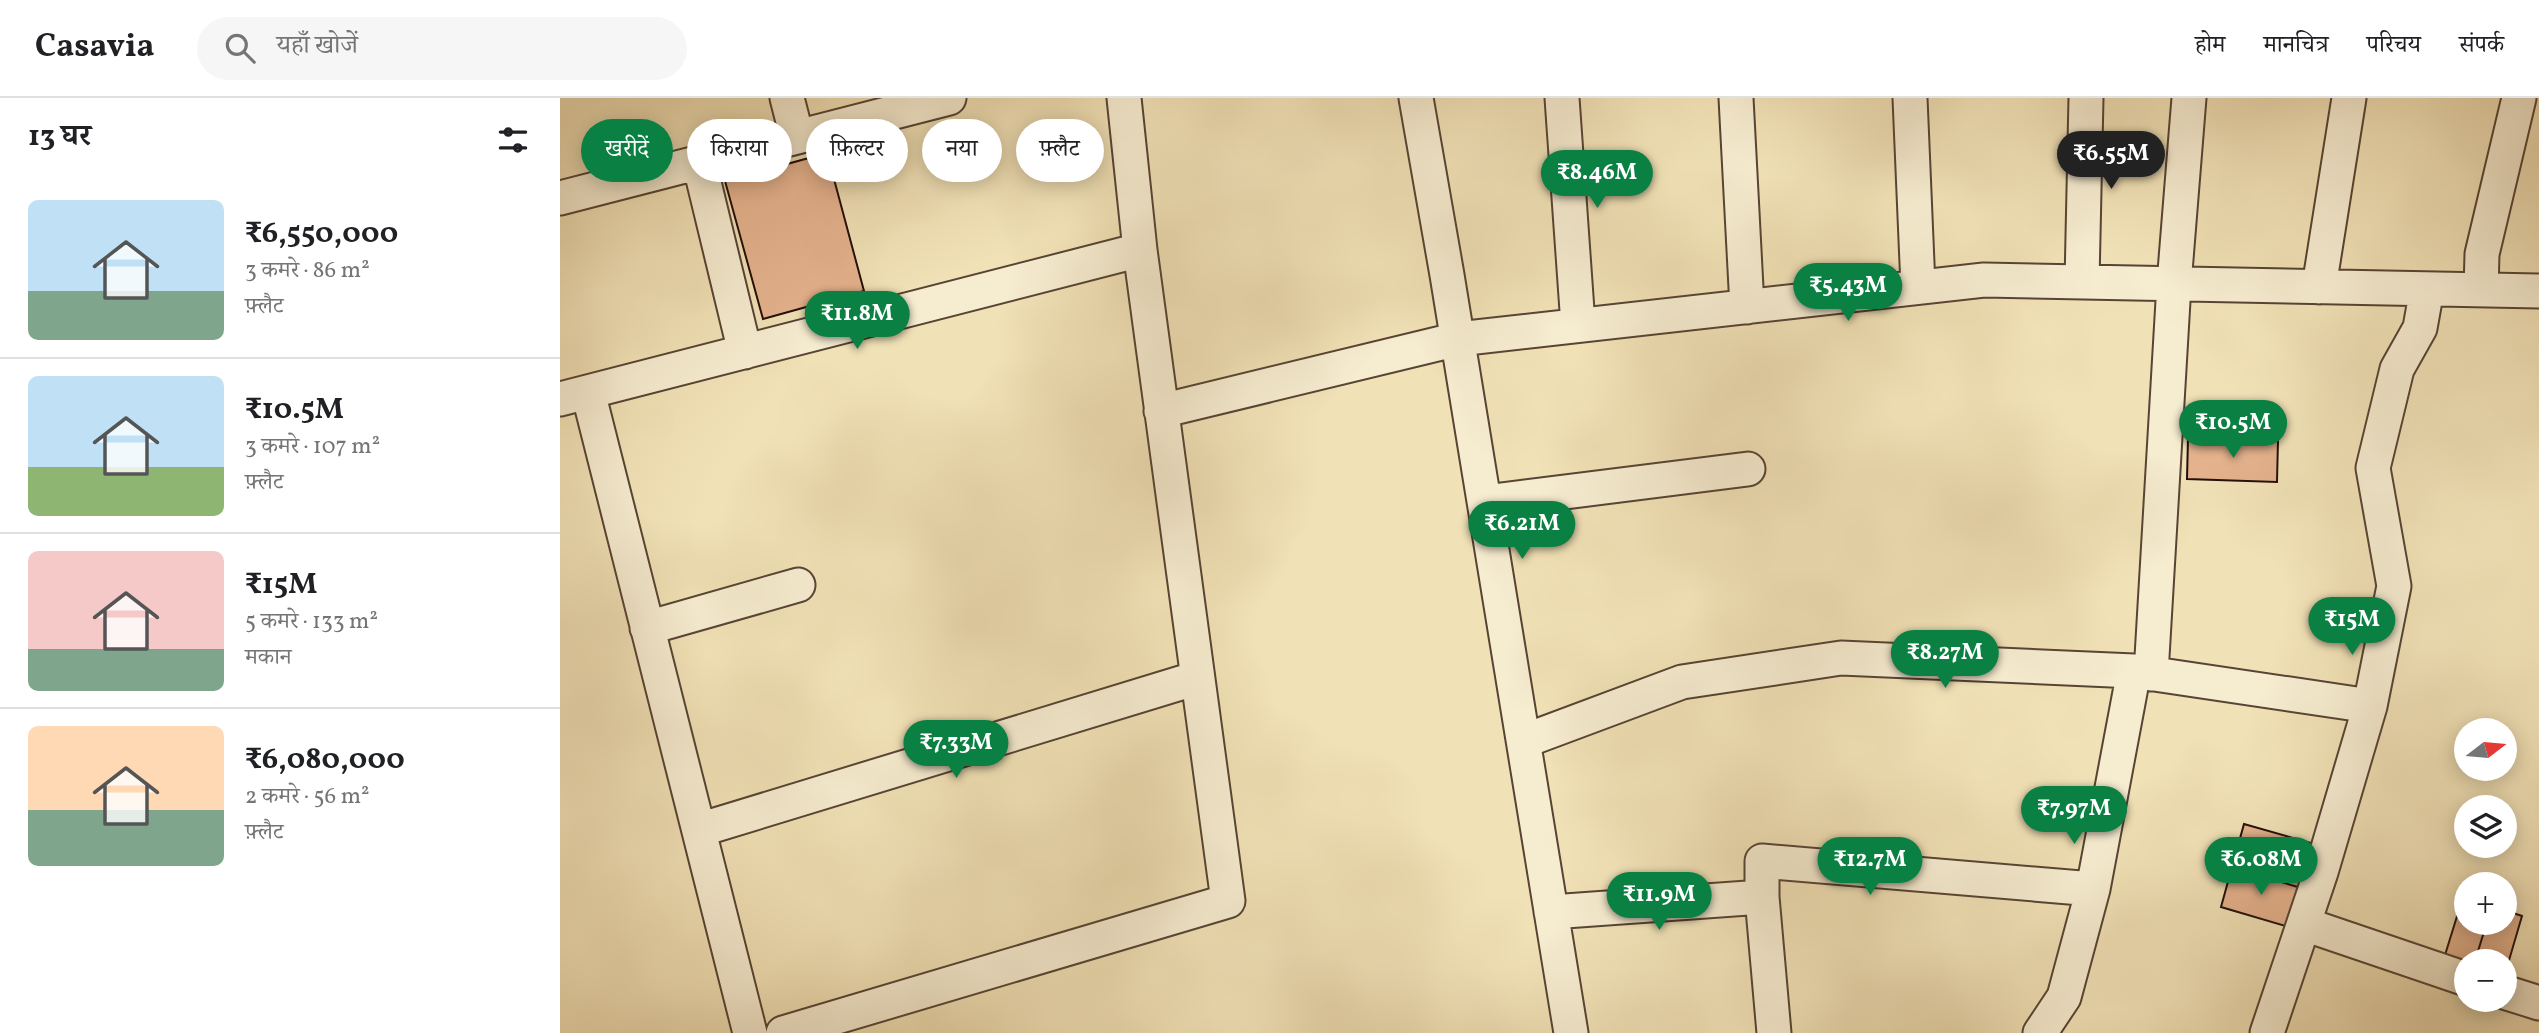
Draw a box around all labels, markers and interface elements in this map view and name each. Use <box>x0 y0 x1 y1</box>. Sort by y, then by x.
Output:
search box <box>197 17 687 80</box>
text: Casavia <box>35 25 155 71</box>
text: यहाँ खोजें <box>277 28 358 64</box>
icon: search <box>221 29 259 67</box>
text: होम <box>2195 29 2225 63</box>
text: मानचित्र <box>2263 29 2329 63</box>
text: परिचय <box>2367 29 2421 63</box>
text: संपर्क <box>2459 29 2504 63</box>
text: 13 घर <box>28 116 91 158</box>
chip: खरीदें <box>581 119 673 182</box>
chip: किराया <box>687 119 792 182</box>
chip: फ़िल्टर <box>806 119 908 182</box>
chip: नया <box>922 119 1002 182</box>
chip: फ़्लैट <box>1016 119 1104 182</box>
icon: filters <box>494 121 532 159</box>
pin: ₹6.55M <box>2054 132 2168 191</box>
text: ₹6.55M <box>2073 138 2149 170</box>
pin: ₹8.46M <box>1540 150 1654 210</box>
text: ₹8.46M <box>1557 157 1637 189</box>
text: ₹6,550,000 <box>245 213 398 255</box>
icon: home <box>84 228 168 312</box>
text: 3 कमरे · 86 m² <box>245 255 370 287</box>
pin: ₹5.43M <box>1791 264 1905 323</box>
text: ₹5.43M <box>1809 270 1887 302</box>
text: फ़्लैट <box>245 291 283 323</box>
pin: ₹11.8M <box>800 292 914 351</box>
text: ₹11.8M <box>821 298 893 330</box>
text: ₹10.5M <box>245 389 344 431</box>
pin: ₹10.5M <box>2176 400 2290 460</box>
icon: home <box>84 404 168 488</box>
text: ₹10.5M <box>2195 407 2271 439</box>
text: 3 कमरे · 107 m² <box>245 431 380 463</box>
text: फ़्लैट <box>245 467 283 499</box>
pin: ₹6.21M <box>1465 502 1579 561</box>
text: ₹6.21M <box>1484 508 1560 540</box>
text: ₹15M <box>245 564 317 606</box>
icon: home <box>84 579 168 663</box>
pin: ₹15M <box>2311 598 2393 657</box>
text: ₹15M <box>2324 604 2380 636</box>
text: 5 कमरे · 133 m² <box>245 606 378 638</box>
pin: ₹8.27M <box>1888 630 2002 690</box>
text: ₹8.27M <box>1907 637 1983 669</box>
text: मकान <box>245 642 292 674</box>
north arrow <box>2454 718 2516 780</box>
map controls <box>2454 718 2517 1012</box>
pin: ₹7.33M <box>899 720 1013 780</box>
text: ₹7.33M <box>919 727 993 759</box>
text: ₹6,080,000 <box>245 739 405 781</box>
icon: home <box>84 754 168 838</box>
text: 2 कमरे · 56 m² <box>245 781 370 813</box>
pin: ₹7.97M <box>2017 786 2131 846</box>
text: ₹7.97M <box>2037 793 2111 825</box>
button: layers <box>2454 795 2517 858</box>
text: फ़्लैट <box>245 817 283 849</box>
pin: ₹12.7M <box>1813 838 1927 897</box>
pin: ₹6.08M <box>2204 838 2318 897</box>
text: ₹12.7M <box>1833 844 1907 876</box>
text: ₹6.08M <box>2221 844 2301 876</box>
pin: ₹11.9M <box>1602 872 1716 932</box>
button: + <box>2454 872 2517 935</box>
text: ₹11.9M <box>1623 879 1695 911</box>
button: − <box>2454 949 2517 1012</box>

